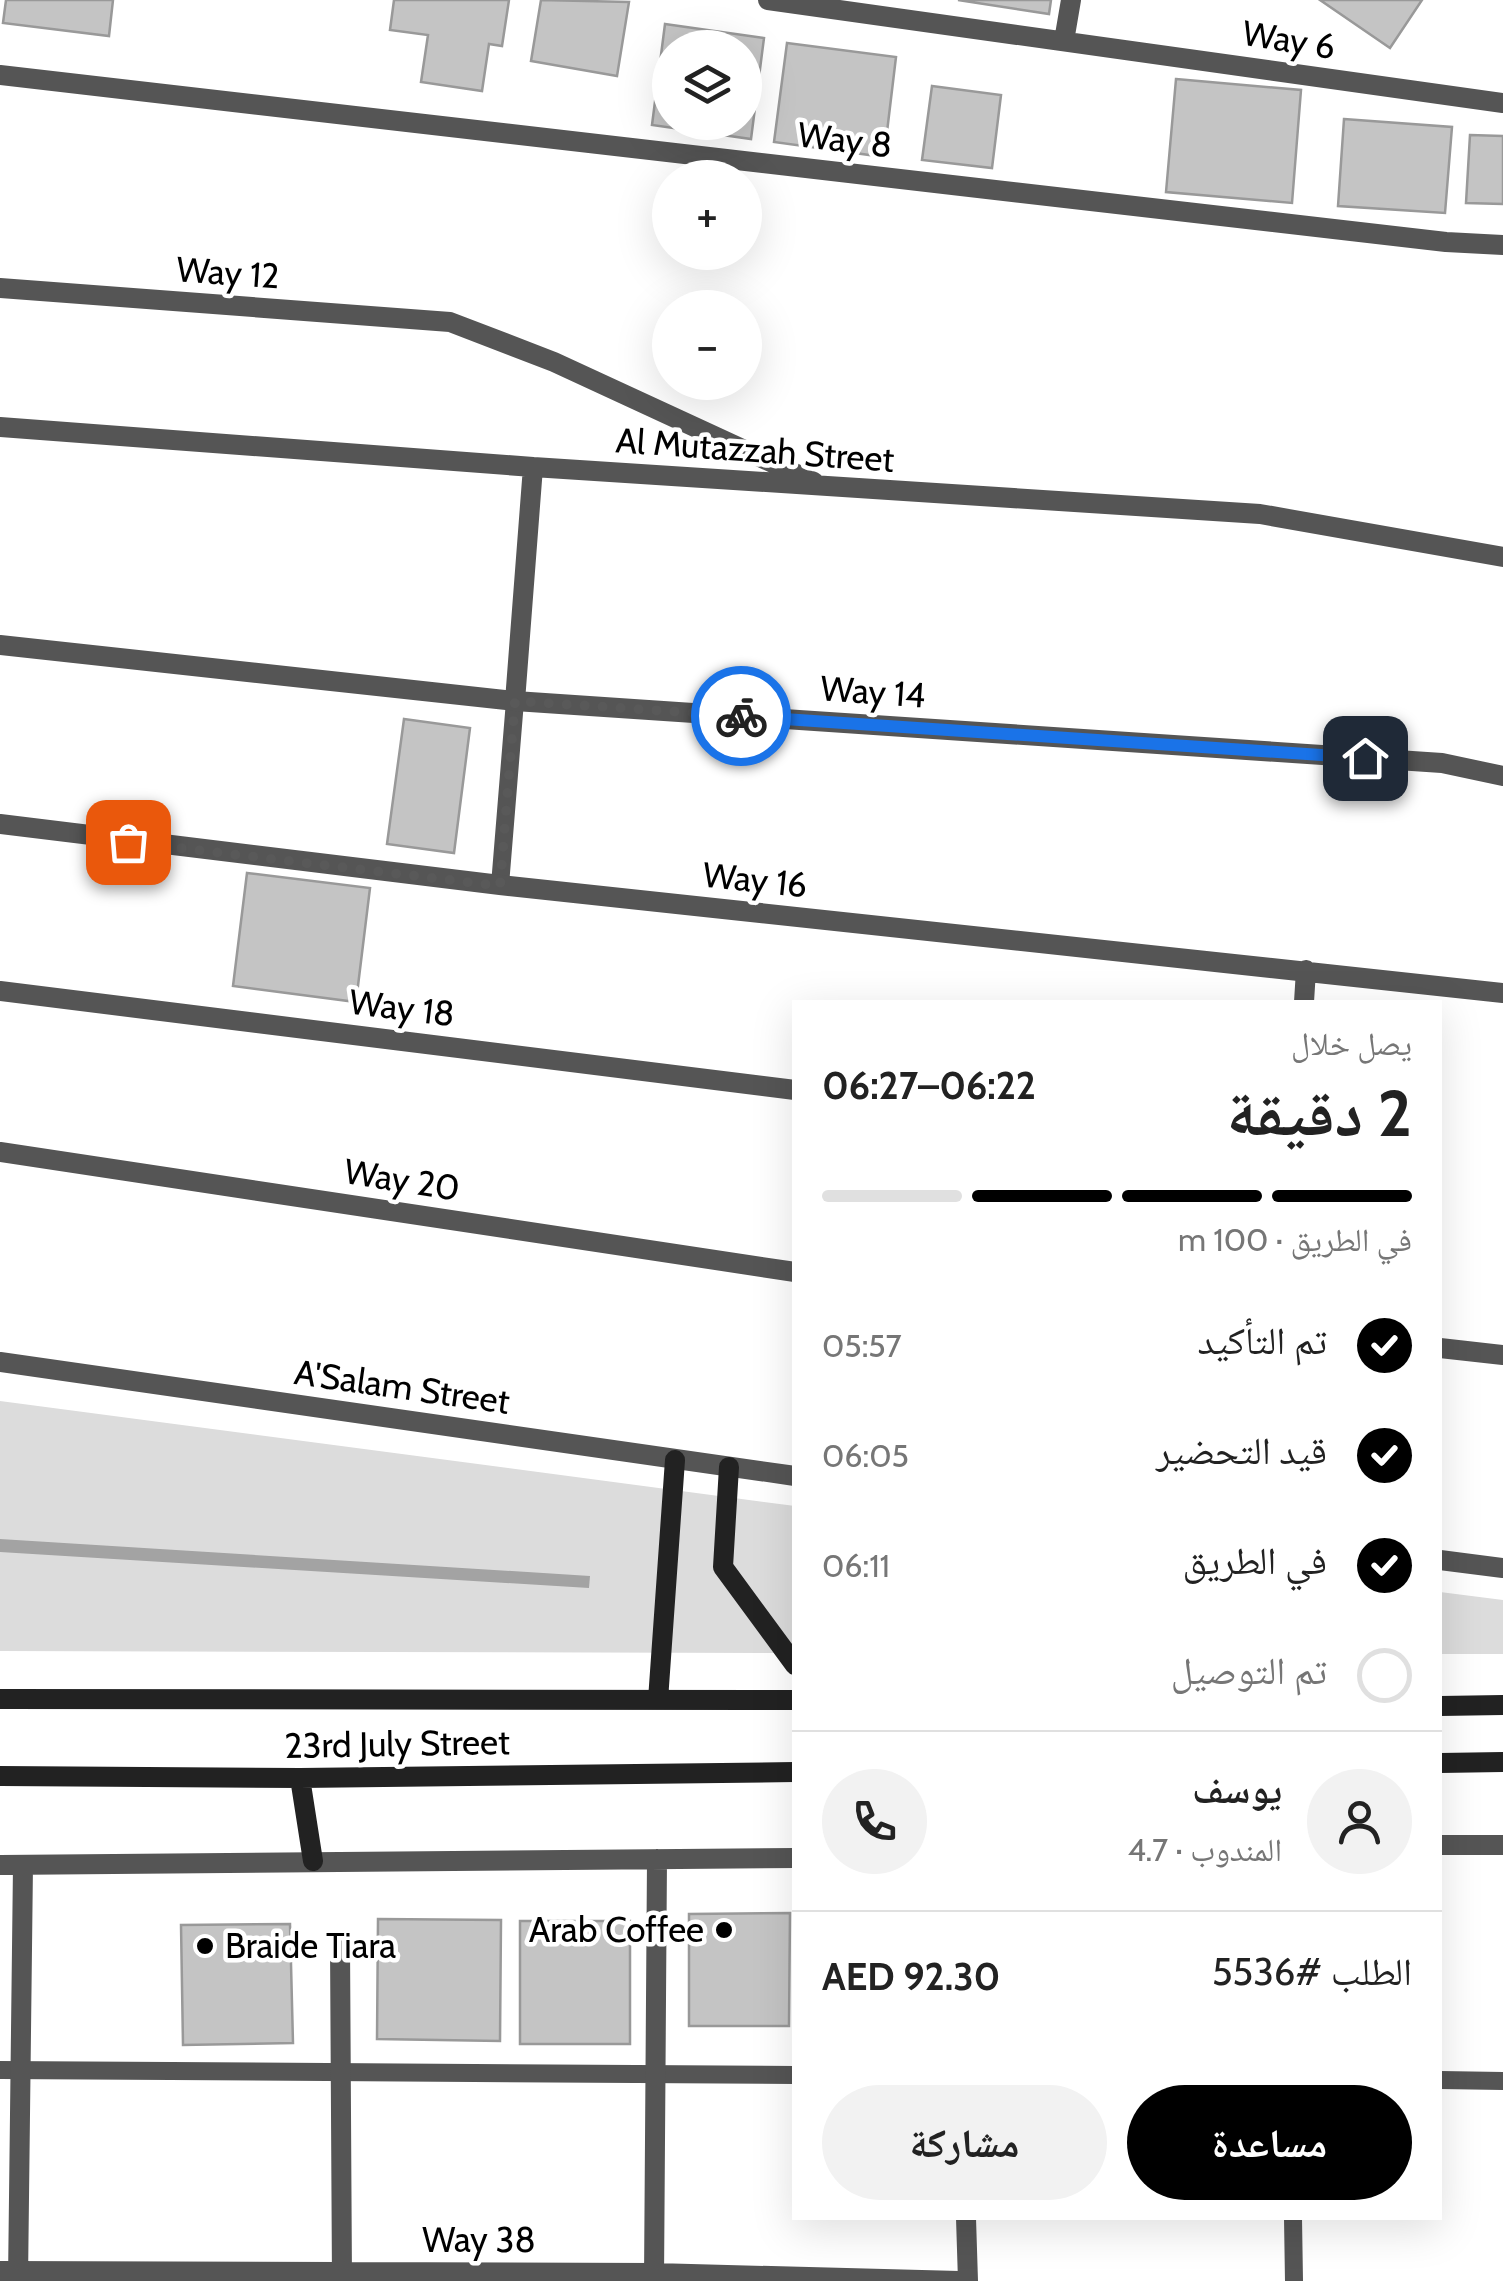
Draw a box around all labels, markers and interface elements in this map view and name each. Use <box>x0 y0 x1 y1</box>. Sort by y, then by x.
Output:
street label: Way 6 <box>1240 11 1338 68</box>
map controls <box>652 30 762 400</box>
button: layers <box>652 30 762 140</box>
street label: Way 8 <box>796 112 895 167</box>
button: + <box>652 160 762 270</box>
street label: Way 12 <box>175 247 281 298</box>
button: − <box>652 290 762 400</box>
street label: Al Mutazzah Street <box>614 418 896 481</box>
courier <box>691 666 791 766</box>
street label: Way 14 <box>819 666 927 717</box>
icon: bike <box>714 689 769 744</box>
pin <box>1323 716 1408 801</box>
icon: home <box>1338 731 1393 786</box>
pin <box>86 800 171 885</box>
icon: bag <box>101 815 156 870</box>
street label: Way 16 <box>701 853 809 906</box>
street label: Way 18 <box>347 980 457 1035</box>
text: يصل خلال <box>1291 1024 1412 1063</box>
text: 06:22–06:27 <box>822 1062 1036 1109</box>
text: 2 دقيقة <box>1226 1073 1412 1152</box>
street label: Way 20 <box>341 1149 463 1210</box>
text: في الطريق · 100 m <box>1178 1220 1412 1259</box>
text: تم التأكيد <box>1197 1317 1327 1364</box>
icon: check <box>1357 1318 1412 1373</box>
text: 05:57 <box>822 1326 902 1365</box>
street label: A'Salam Street <box>292 1350 513 1423</box>
text: قيد التحضير <box>1156 1427 1327 1474</box>
icon: check <box>1357 1428 1412 1483</box>
text: 06:05 <box>822 1436 909 1475</box>
text: في الطريق <box>1183 1537 1327 1584</box>
icon: check <box>1357 1538 1412 1593</box>
text: 06:11 <box>822 1546 890 1585</box>
text: تم التوصيل <box>1171 1647 1327 1694</box>
street label: 23rd July Street <box>284 1720 510 1767</box>
text: يوسف <box>1192 1766 1282 1813</box>
button: phone <box>822 1769 927 1874</box>
button: person <box>1307 1769 1412 1874</box>
text: المندوب · 4.7 <box>1127 1830 1282 1869</box>
place label: Arab Coffee <box>529 1908 704 1951</box>
marker: Arab Coffee <box>713 1919 735 1941</box>
place label: Braide Tiara <box>225 1924 396 1967</box>
marker: Braide Tiara <box>194 1935 216 1957</box>
text: الطلب #5536 <box>1212 1948 1412 1995</box>
text: AED 92.30 <box>822 1953 1000 2000</box>
button: مشاركة <box>822 2085 1107 2200</box>
button: مساعدة <box>1127 2085 1412 2200</box>
street label: Way 38 <box>422 2218 536 2261</box>

